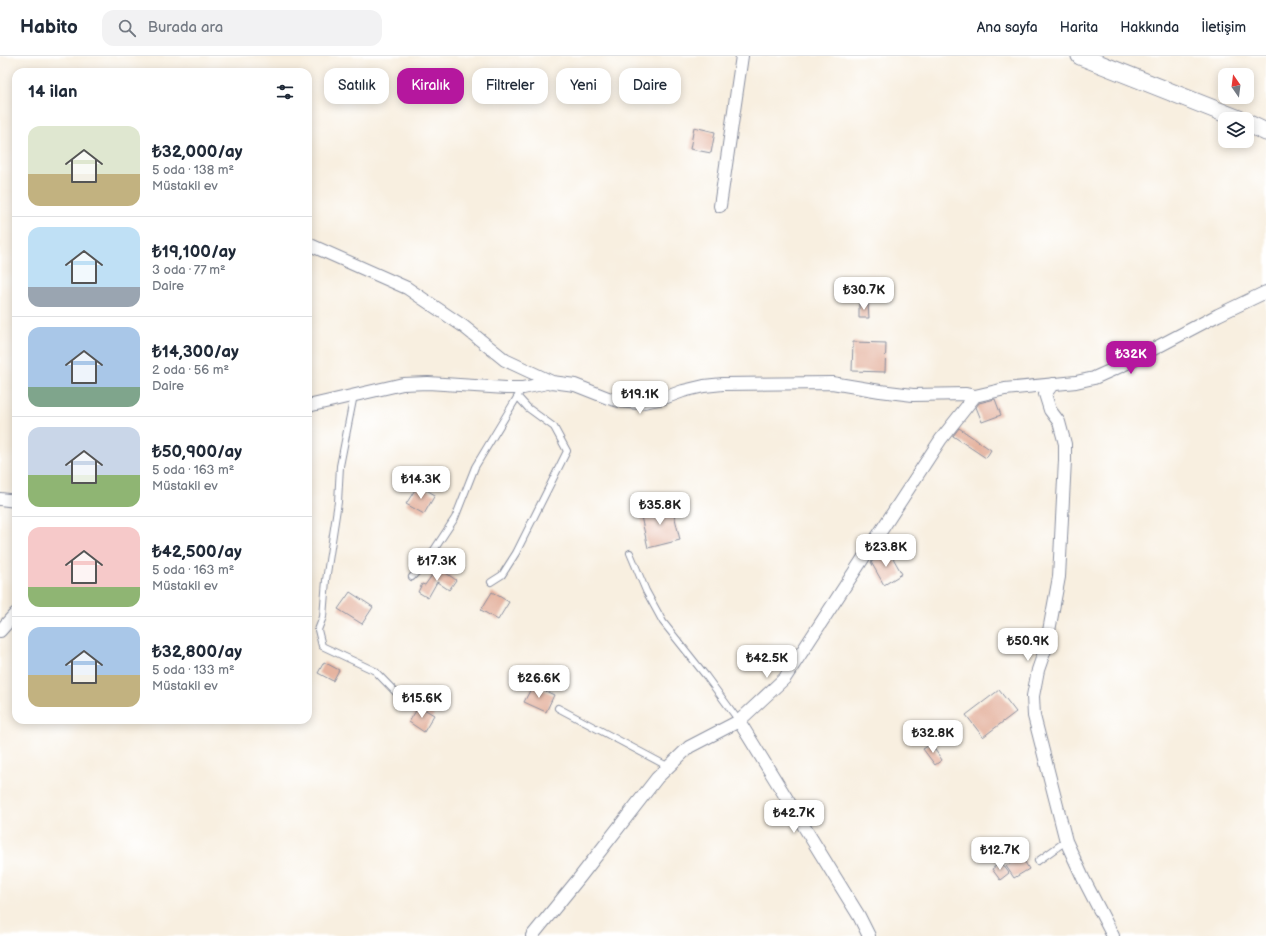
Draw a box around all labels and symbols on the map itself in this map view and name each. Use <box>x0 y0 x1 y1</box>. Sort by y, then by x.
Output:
north arrow <box>1218 68 1254 104</box>
pin: ₺30.7K <box>831 277 897 311</box>
pin: ₺32K <box>1107 341 1155 375</box>
pin: ₺19.1K <box>607 381 673 415</box>
pin: ₺14.3K <box>388 466 454 500</box>
pin: ₺35.8K <box>627 492 693 526</box>
pin: ₺23.8K <box>853 534 919 568</box>
pin: ₺17.3K <box>404 548 470 582</box>
pin: ₺50.9K <box>995 628 1061 662</box>
pin: ₺42.5K <box>734 645 800 679</box>
pin: ₺26.6K <box>506 665 572 699</box>
pin: ₺15.6K <box>389 685 455 719</box>
pin: ₺32.8K <box>900 720 966 754</box>
pin: ₺42.7K <box>761 800 827 834</box>
pin: ₺12.7K <box>967 837 1033 871</box>

